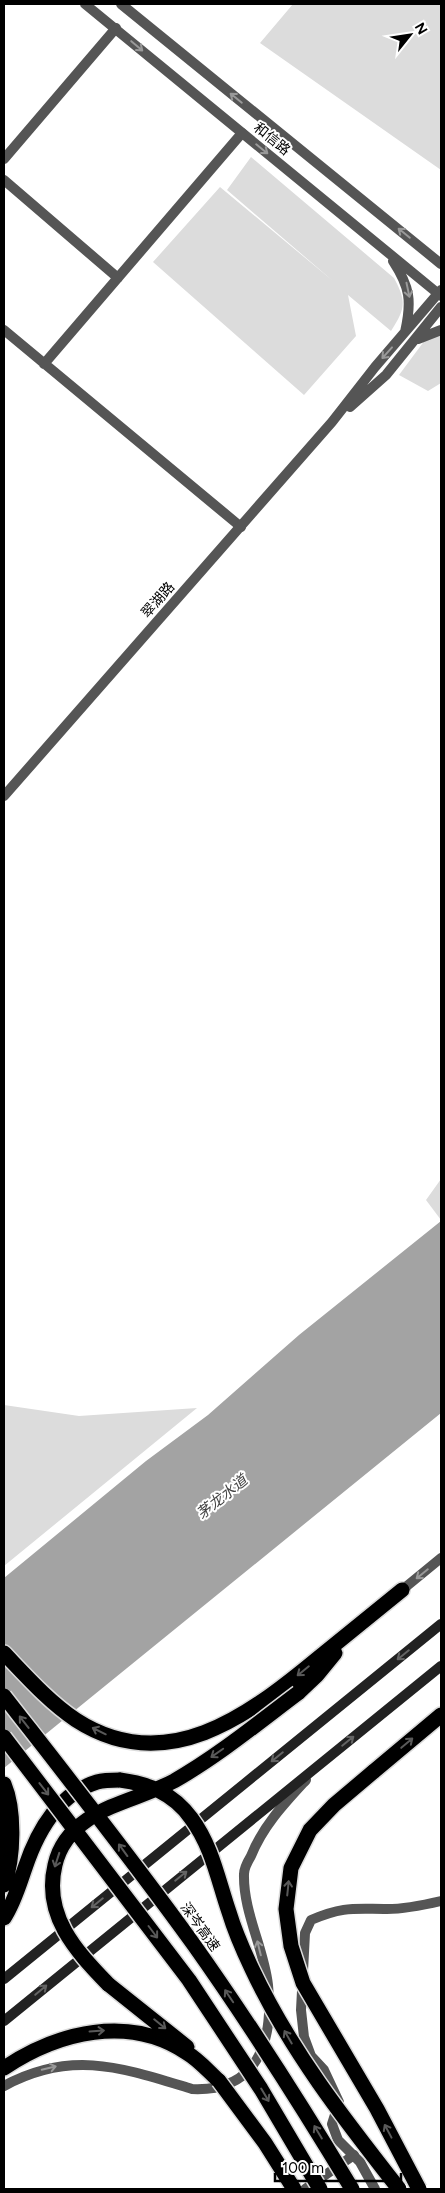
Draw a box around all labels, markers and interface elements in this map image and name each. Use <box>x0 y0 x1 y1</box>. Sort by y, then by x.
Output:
north arrow <box>385 10 435 60</box>
text: N <box>411 20 431 38</box>
one-way arrow <box>130 40 143 51</box>
one-way arrow <box>230 93 243 104</box>
street label: 和信路 <box>250 119 294 159</box>
one-way arrow <box>255 144 268 155</box>
one-way arrow <box>398 228 411 239</box>
one-way arrow <box>404 282 413 298</box>
one-way arrow <box>381 347 393 360</box>
street label: 翠湖路 <box>138 579 178 621</box>
water label: 茅龙水道 <box>193 1470 253 1523</box>
one-way arrow <box>415 1568 428 1579</box>
one-way arrow <box>397 1649 410 1660</box>
one-way arrow <box>297 1665 310 1676</box>
one-way arrow <box>19 1716 30 1729</box>
one-way arrow <box>92 1726 107 1735</box>
one-way arrow <box>341 1736 354 1747</box>
one-way arrow <box>400 1738 413 1749</box>
one-way arrow <box>210 1748 224 1758</box>
one-way arrow <box>271 1751 284 1762</box>
one-way arrow <box>39 1782 50 1795</box>
one-way arrow <box>118 1844 129 1857</box>
one-way arrow <box>52 1851 61 1867</box>
one-way arrow <box>174 1871 187 1882</box>
one-way arrow <box>283 1881 293 1897</box>
one-way arrow <box>90 1898 103 1909</box>
street label: 深岑高速 <box>177 1899 223 1955</box>
one-way arrow <box>148 1925 159 1938</box>
one-way arrow <box>254 1941 263 1957</box>
one-way arrow <box>35 1984 48 1995</box>
one-way arrow <box>224 1990 234 2004</box>
one-way arrow <box>154 2018 167 2029</box>
one-way arrow <box>89 2027 105 2036</box>
one-way arrow <box>283 2030 293 2044</box>
one-way arrow <box>40 2063 56 2073</box>
one-way arrow <box>260 2088 270 2102</box>
one-way arrow <box>383 2123 393 2138</box>
one-way arrow <box>312 2126 322 2140</box>
scale bar <box>275 2150 401 2182</box>
text: 100 m <box>282 2159 324 2177</box>

